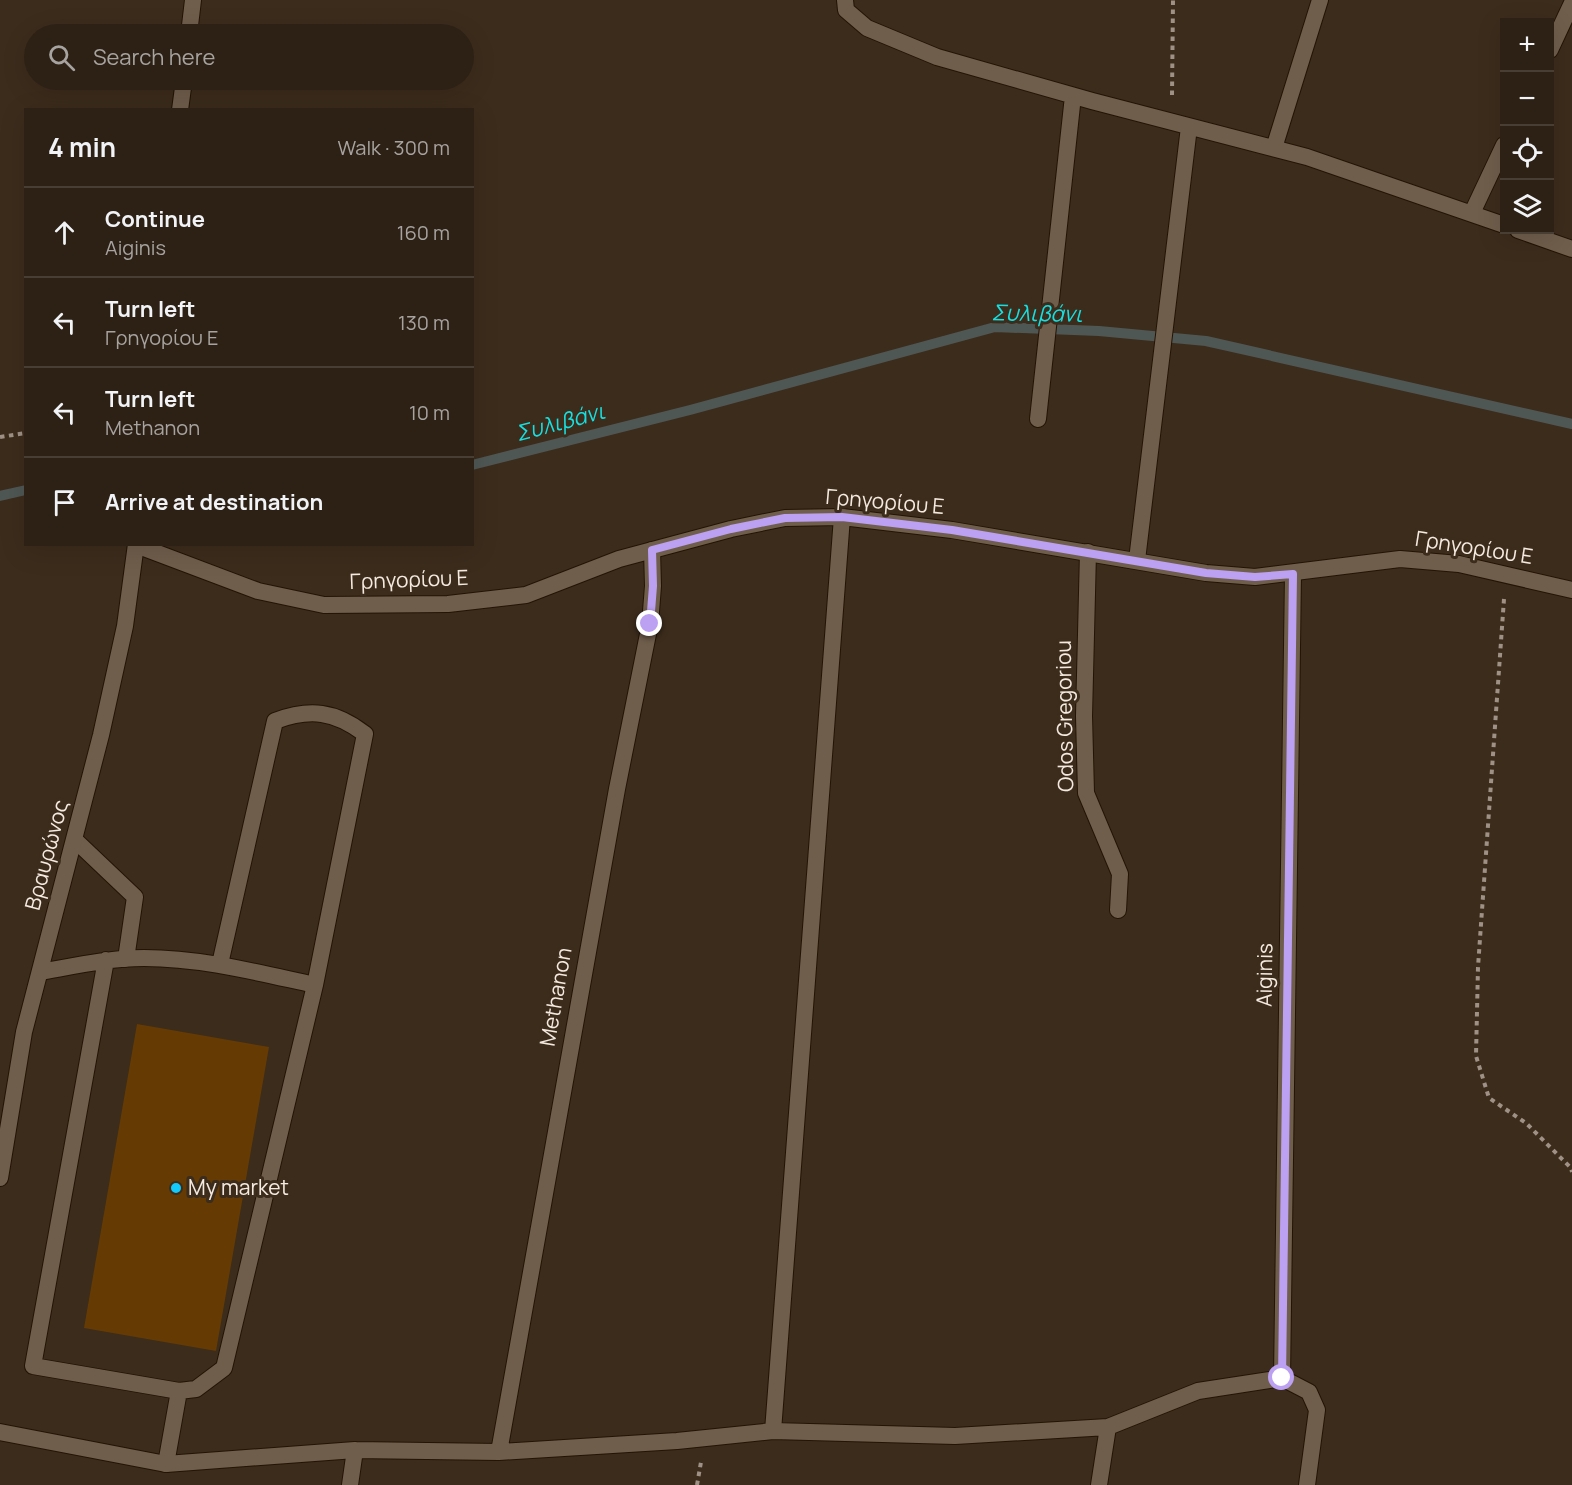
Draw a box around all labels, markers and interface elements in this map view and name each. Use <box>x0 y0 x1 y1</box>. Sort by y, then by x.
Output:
map controls <box>1500 18 1554 234</box>
button: + <box>1500 18 1554 72</box>
search box <box>24 24 474 90</box>
icon: search <box>45 41 78 74</box>
text: Search here <box>93 42 215 72</box>
button: − <box>1500 72 1554 126</box>
button: locate <box>1500 126 1554 180</box>
text: 4 min <box>48 129 116 165</box>
text: Walk · 300 m <box>338 134 450 161</box>
button: layers <box>1500 180 1554 234</box>
text: Continue <box>105 204 205 234</box>
icon: ahead <box>48 216 81 249</box>
text: 160 m <box>397 219 450 246</box>
text: Aiginis <box>105 234 166 261</box>
text: Turn left <box>105 294 195 324</box>
water label: Συλιβάνι <box>991 297 1083 329</box>
icon: left <box>48 306 81 339</box>
text: 130 m <box>398 309 450 336</box>
text: Γρηγορίου Ε <box>105 324 218 351</box>
text: Turn left <box>105 384 195 414</box>
icon: left <box>48 396 81 429</box>
water label: Συλιβάνι <box>512 396 608 448</box>
text: 10 m <box>409 399 450 426</box>
text: Methanon <box>105 414 200 441</box>
street label: Γρηγορίου Ε <box>825 482 946 520</box>
icon: arrive <box>48 486 81 519</box>
text: Arrive at destination <box>105 487 323 517</box>
street label: Γρηγορίου Ε <box>1413 524 1535 570</box>
street label: Γρηγορίου Ε <box>349 563 469 595</box>
route end <box>636 610 662 636</box>
street label: Odos Gregoriou <box>1049 640 1079 792</box>
street label: Βραυρώνος <box>18 796 74 913</box>
street label: Aiginis <box>1249 943 1279 1007</box>
street label: Methanon <box>533 945 577 1048</box>
place label: My market <box>188 1173 289 1201</box>
marker: My market <box>169 1181 183 1195</box>
route start <box>1268 1364 1294 1390</box>

